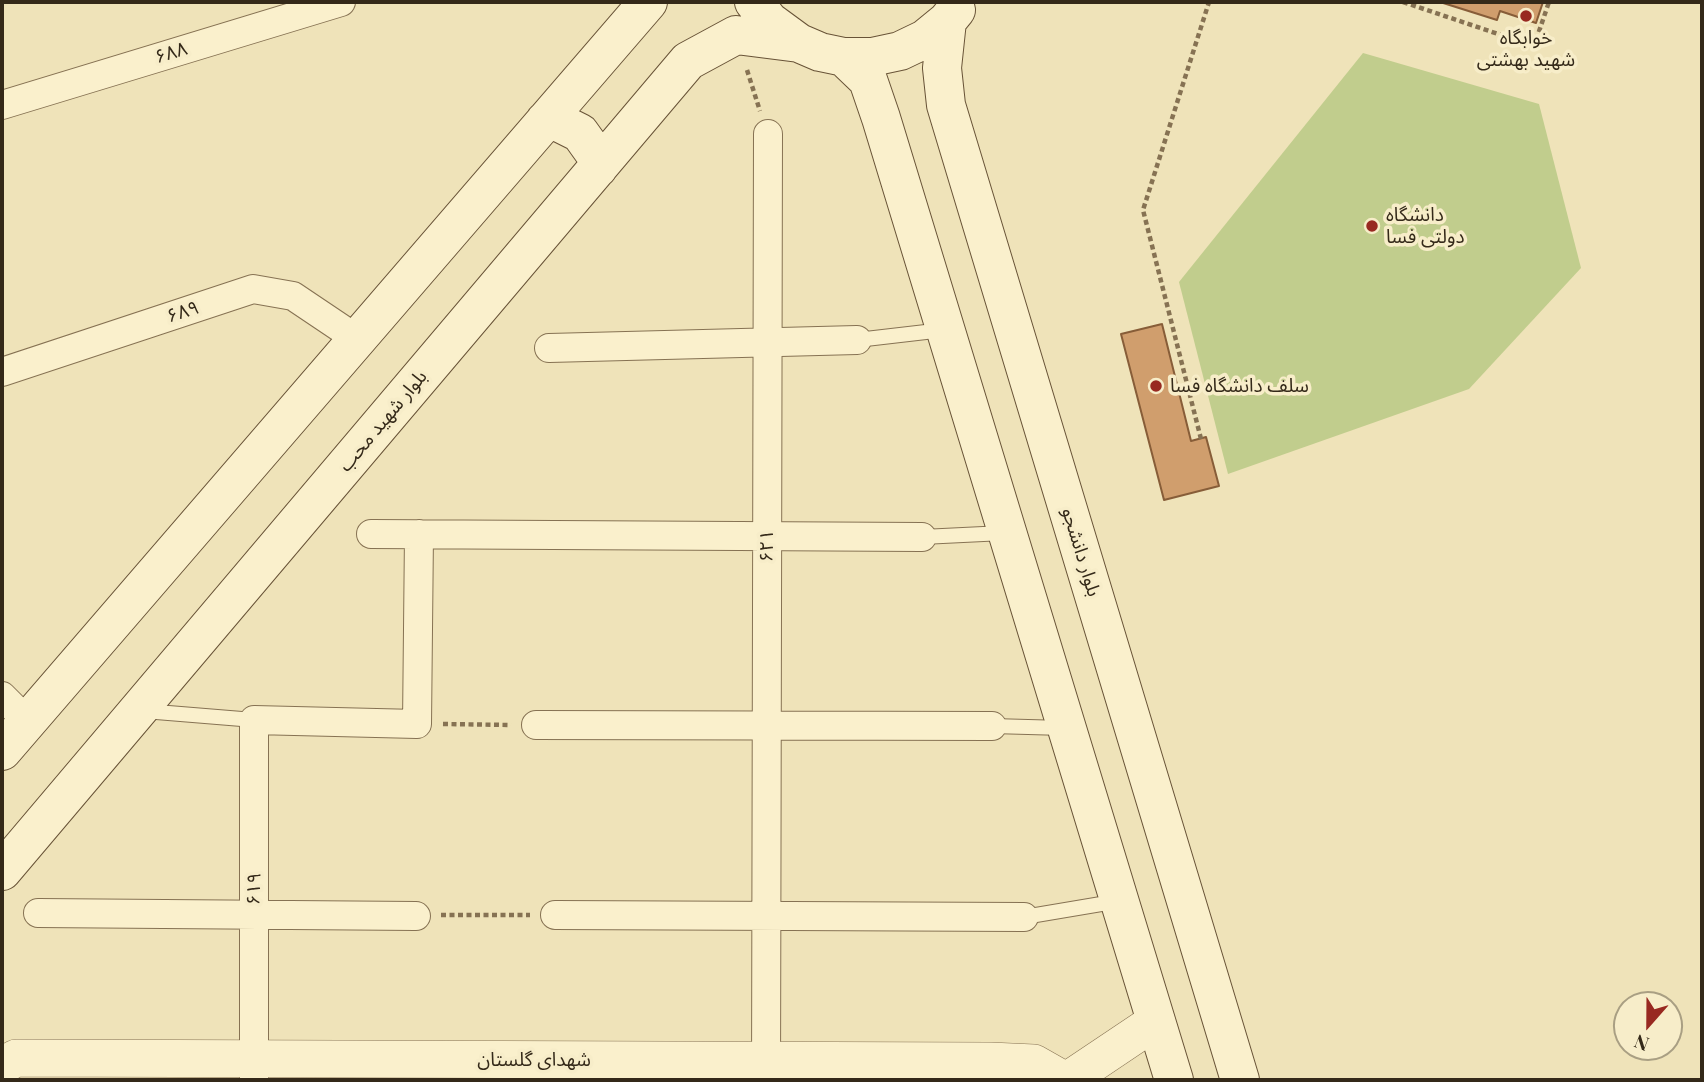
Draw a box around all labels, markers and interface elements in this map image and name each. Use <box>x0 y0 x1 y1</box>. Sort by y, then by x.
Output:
marker: خوابگاه شهید بهشتی <box>1518 8 1534 24</box>
place label: خوابگاه شهید بهشتی <box>1477 27 1575 71</box>
street label: ۶۸۸ <box>152 37 190 69</box>
place label: دانشگاه دولتی فسا <box>1386 204 1464 248</box>
marker: دانشگاه دولتی فسا <box>1364 218 1380 234</box>
street label: ۶۸۹ <box>164 296 202 328</box>
street label: بلوار شهید محب <box>334 366 432 476</box>
place label: سلف دانشگاه فسا <box>1170 375 1309 397</box>
marker: سلف دانشگاه فسا <box>1148 378 1164 394</box>
street label: بلوار دانشجو <box>1057 505 1105 599</box>
street label: ۶۲۱ <box>756 530 778 562</box>
street label: ۶۱۹ <box>243 873 265 905</box>
north arrow <box>1613 991 1683 1061</box>
text: N <box>1630 1029 1652 1058</box>
street label: شهدای گلستان <box>477 1049 591 1071</box>

